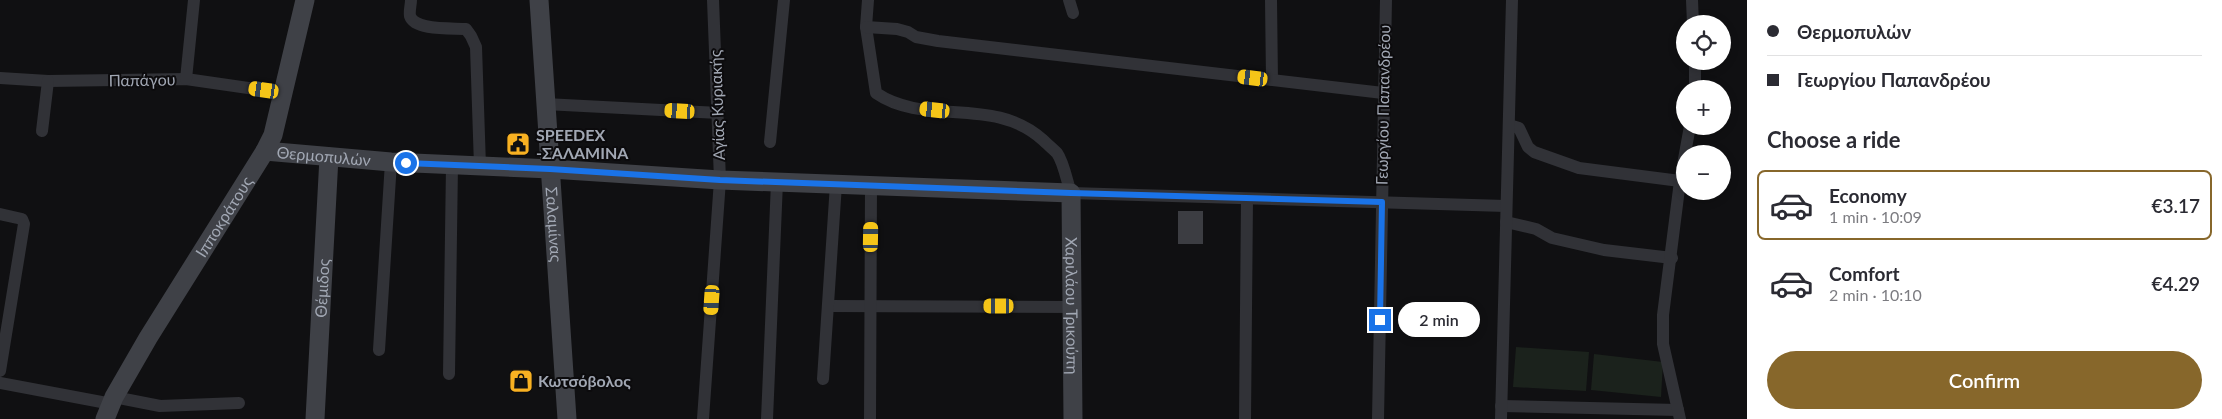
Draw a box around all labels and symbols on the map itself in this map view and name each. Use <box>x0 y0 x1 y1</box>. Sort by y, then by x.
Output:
street label: Γεωργίου Παπανδρέου <box>1372 25 1393 185</box>
street label: Αγίας Κυριακής <box>705 49 728 161</box>
street label: Παπάγου <box>108 69 176 90</box>
car <box>1237 69 1268 87</box>
car <box>248 80 279 100</box>
car <box>919 101 950 119</box>
car <box>664 103 695 119</box>
place label: SPEEDEX -ΣΑΛΑΜΙΝΑ <box>536 125 629 162</box>
public building icon: SPEEDEX -ΣΑΛΑΜΙΝΑ <box>505 131 531 157</box>
street label: Θερμοπυλών <box>276 142 372 169</box>
route start <box>395 152 417 174</box>
street label: Ιπποκράτους <box>191 172 256 260</box>
street label: Σαλαμίνας <box>543 186 567 263</box>
car <box>863 222 878 252</box>
street label: Χαριλάου Τρικούπη <box>1062 237 1083 375</box>
street label: Θέμιδος <box>310 258 333 318</box>
car <box>703 285 720 315</box>
car <box>984 299 1014 314</box>
callout: 2 min <box>1398 302 1480 338</box>
route end <box>1369 309 1391 331</box>
shop icon: Κωτσόβολος <box>508 368 534 394</box>
place label: Κωτσόβολος <box>538 371 631 390</box>

